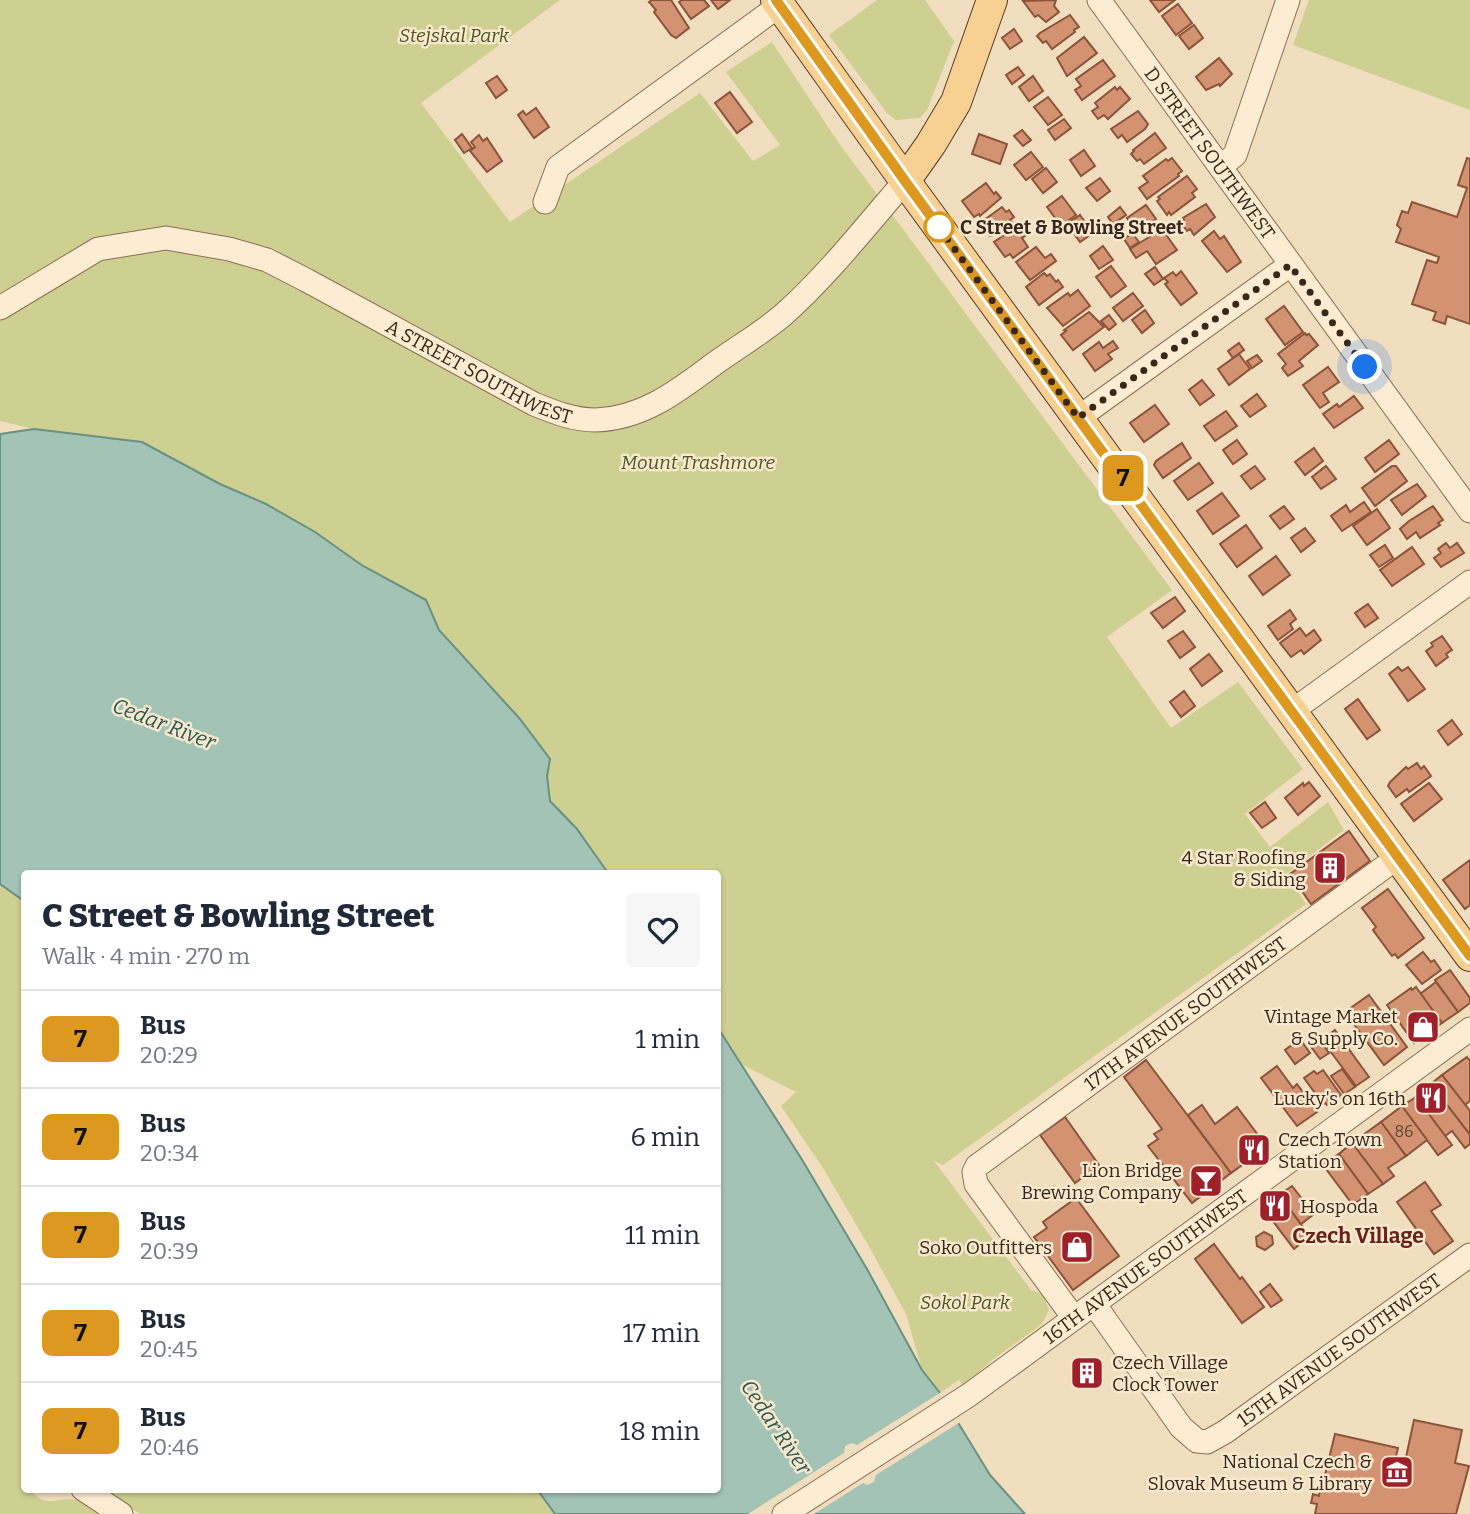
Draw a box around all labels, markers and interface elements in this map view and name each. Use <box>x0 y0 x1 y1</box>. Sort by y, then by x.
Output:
park label: Stejskal Park <box>399 24 510 47</box>
street label: D STREET SOUTHWEST <box>1140 62 1280 243</box>
marker: C Street & Bowling Street <box>924 212 954 242</box>
place label: C Street & Bowling Street <box>960 216 1184 239</box>
street label: A STREET SOUTHWEST <box>382 314 575 428</box>
your location <box>1347 349 1382 384</box>
park label: Mount Trashmore <box>621 451 775 474</box>
line badge: 7 <box>1100 455 1146 501</box>
text: 7 <box>1117 464 1129 492</box>
water label: Cedar River <box>109 692 220 756</box>
place label: 4 Star Roofing & Siding <box>1182 846 1306 891</box>
building icon: 4 Star Roofing & Siding <box>1311 849 1349 887</box>
button: heart <box>626 893 700 967</box>
text: C Street & Bowling Street <box>42 896 435 936</box>
street label: 17TH AVENUE SOUTHWEST <box>1079 931 1291 1095</box>
text: Walk · 4 min · 270 m <box>42 942 250 970</box>
place label: Vintage Market & Supply Co. <box>1264 1005 1398 1050</box>
shop icon: Vintage Market & Supply Co. <box>1404 1008 1442 1046</box>
text: Bus <box>140 1010 186 1041</box>
text: 1 min <box>635 1024 700 1055</box>
text: 7 <box>74 1025 87 1053</box>
text: 20:29 <box>140 1041 198 1069</box>
restaurant icon: Lucky's on 16th <box>1412 1079 1450 1117</box>
place label: Lucky's on 16th <box>1273 1087 1406 1110</box>
text: Bus <box>140 1108 186 1139</box>
text: 6 min <box>631 1122 700 1153</box>
house number: 86 <box>1394 1122 1414 1141</box>
text: 7 <box>74 1123 87 1151</box>
place label: Czech Town Station <box>1278 1128 1382 1173</box>
restaurant icon: Czech Town Station <box>1235 1131 1273 1169</box>
text: 20:34 <box>140 1139 199 1167</box>
place label: Lion Bridge Brewing Company <box>1021 1159 1183 1204</box>
bar icon: Lion Bridge Brewing Company <box>1187 1162 1225 1200</box>
street label: 16TH AVENUE SOUTHWEST <box>1038 1184 1252 1349</box>
restaurant icon: Hospoda <box>1256 1187 1294 1225</box>
place label: Hospoda <box>1300 1195 1379 1218</box>
text: Bus <box>140 1206 186 1237</box>
text: 11 min <box>625 1220 700 1251</box>
text: 7 <box>74 1221 87 1249</box>
district label: Czech Village <box>1292 1223 1424 1249</box>
shop icon: Soko Outfitters <box>1058 1228 1096 1266</box>
place label: Soko Outfitters <box>919 1236 1052 1259</box>
text: 20:39 <box>140 1237 199 1265</box>
street label: 15TH AVENUE SOUTHWEST <box>1232 1268 1445 1431</box>
park label: Sokol Park <box>920 1291 1011 1314</box>
text: Bus <box>140 1304 186 1335</box>
text: 17 min <box>622 1318 700 1349</box>
text: 7 <box>74 1319 87 1347</box>
text: 20:45 <box>140 1335 198 1363</box>
place label: Czech Village Clock Tower <box>1112 1351 1228 1396</box>
building icon: Czech Village Clock Tower <box>1068 1354 1106 1392</box>
water label: Cedar River <box>735 1375 818 1480</box>
text: Bus <box>140 1402 186 1433</box>
text: 18 min <box>620 1416 700 1447</box>
text: 7 <box>74 1417 87 1445</box>
text: 20:46 <box>140 1433 199 1461</box>
place label: National Czech & Slovak Museum & Library <box>1147 1450 1373 1495</box>
museum icon: National Czech & Slovak Museum & Library <box>1378 1453 1416 1491</box>

